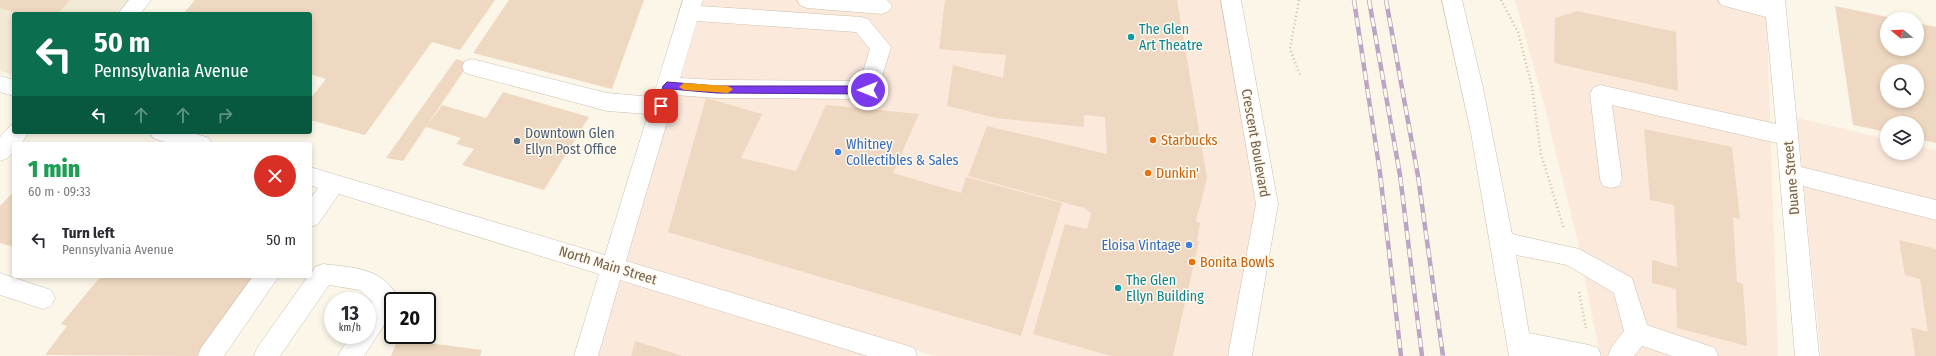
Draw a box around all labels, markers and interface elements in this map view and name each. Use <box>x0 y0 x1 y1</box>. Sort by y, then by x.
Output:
north arrow <box>1880 12 1924 56</box>
map controls <box>1880 12 1924 160</box>
place label: The Glen Art Theatre <box>1139 21 1203 54</box>
text: 50 m <box>94 26 150 59</box>
icon: left <box>28 28 80 80</box>
marker: The Glen Art Theatre <box>1126 32 1136 42</box>
text: Pennsylvania Avenue <box>94 60 249 82</box>
button: search <box>1880 64 1924 108</box>
position arrow <box>847 69 889 111</box>
street label: Crescent Boulevard <box>1238 87 1273 199</box>
pin <box>644 89 678 123</box>
icon: arrive <box>650 95 672 117</box>
icon: left <box>88 104 110 126</box>
icon: ahead <box>130 104 152 126</box>
icon: ahead <box>172 104 194 126</box>
icon: right <box>214 104 236 126</box>
button: layers <box>1880 116 1924 160</box>
place label: Downtown Glen Ellyn Post Office <box>525 125 617 158</box>
place label: Starbucks <box>1161 132 1217 149</box>
marker: Starbucks <box>1148 135 1158 145</box>
marker: Downtown Glen Ellyn Post Office <box>512 136 522 146</box>
place label: Whitney Collectibles & Sales <box>846 136 959 169</box>
street label: Duane Street <box>1780 140 1803 216</box>
marker: Whitney Collectibles & Sales <box>833 147 843 157</box>
text: 1 min <box>28 155 80 183</box>
button: close <box>254 155 296 197</box>
place label: Dunkin' <box>1156 165 1199 182</box>
marker: Dunkin' <box>1143 168 1153 178</box>
text: 60 m · 09:33 <box>28 184 91 199</box>
text: Turn left <box>62 224 115 242</box>
icon: left <box>28 229 50 251</box>
text: 50 m <box>266 231 296 249</box>
place label: Eloisa Vintage <box>1101 237 1181 254</box>
marker: Eloisa Vintage <box>1184 240 1194 250</box>
text: Pennsylvania Avenue <box>62 242 174 257</box>
street label: North Main Street <box>557 243 659 289</box>
place label: Bonita Bowls <box>1200 254 1274 271</box>
marker: Bonita Bowls <box>1187 257 1197 267</box>
place label: The Glen Ellyn Building <box>1126 272 1204 305</box>
marker: The Glen Ellyn Building <box>1113 283 1123 293</box>
speed limit sign: 20 <box>384 292 436 344</box>
text: 13 <box>341 301 359 325</box>
text: km/h <box>339 322 361 334</box>

